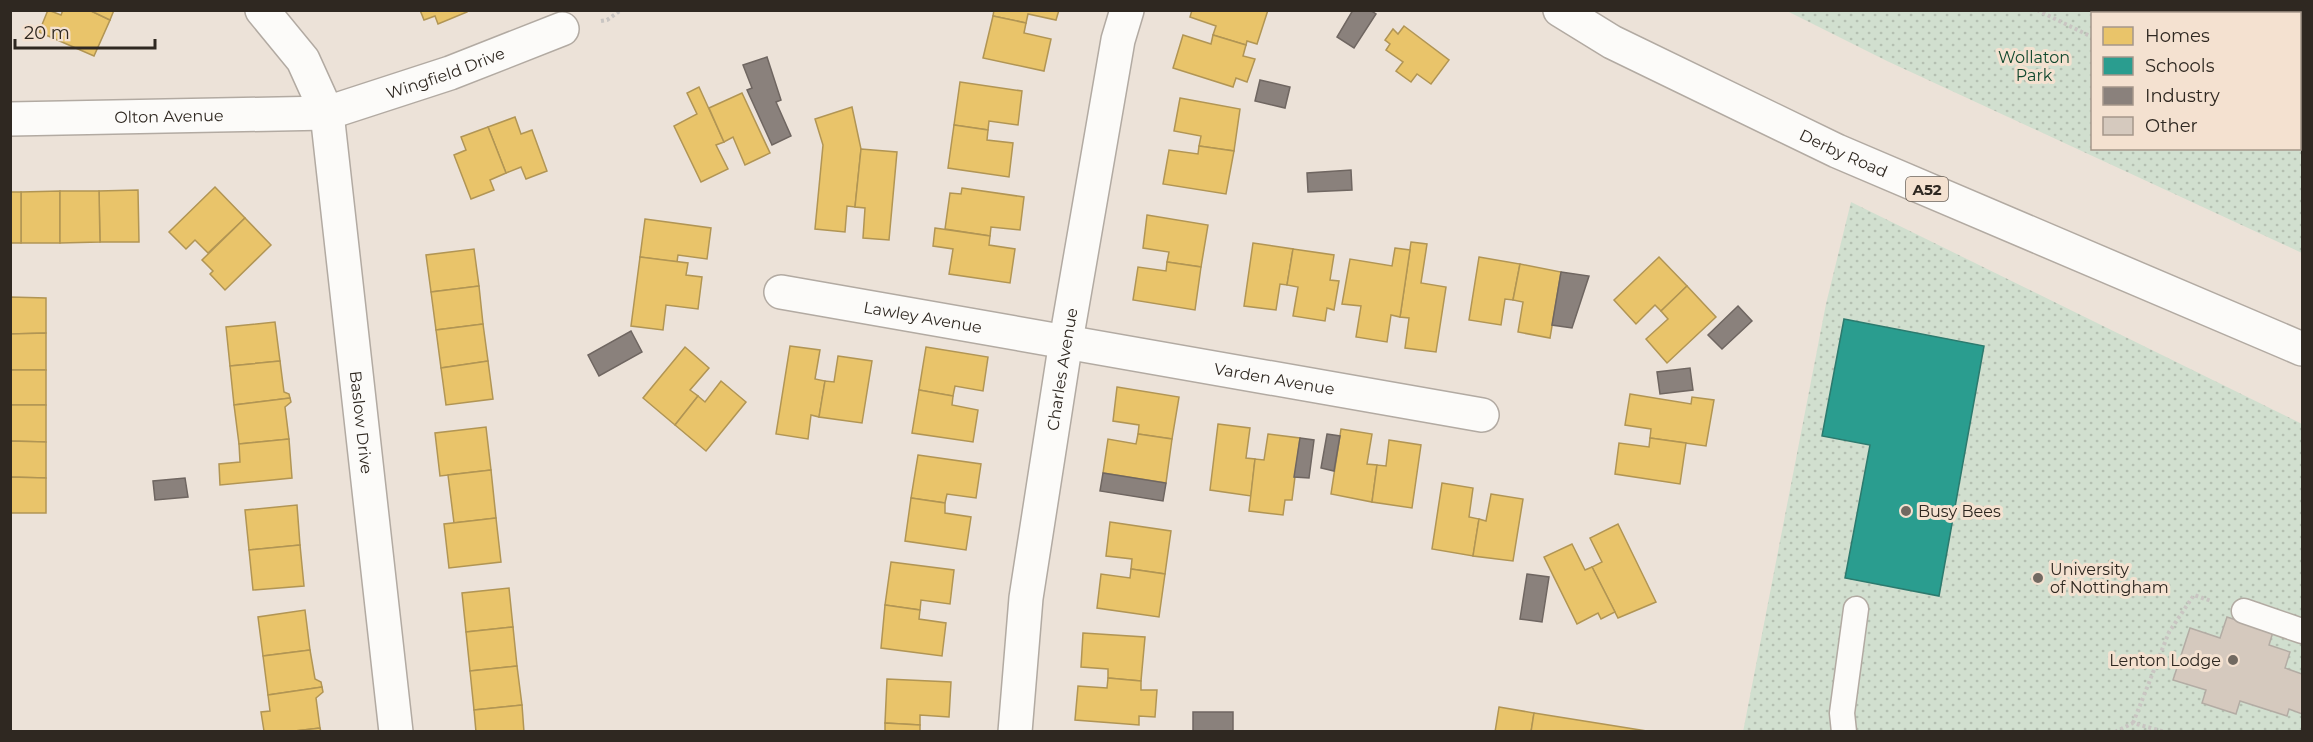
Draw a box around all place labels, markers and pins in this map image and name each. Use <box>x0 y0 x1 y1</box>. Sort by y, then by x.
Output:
place label: Busy Bees <box>1918 502 2001 521</box>
marker: Busy Bees <box>1899 504 1913 518</box>
place label: University of Nottingham <box>2050 560 2169 597</box>
marker: University of Nottingham <box>2031 571 2045 585</box>
place label: Lenton Lodge <box>2109 651 2221 670</box>
marker: Lenton Lodge <box>2226 653 2240 667</box>

